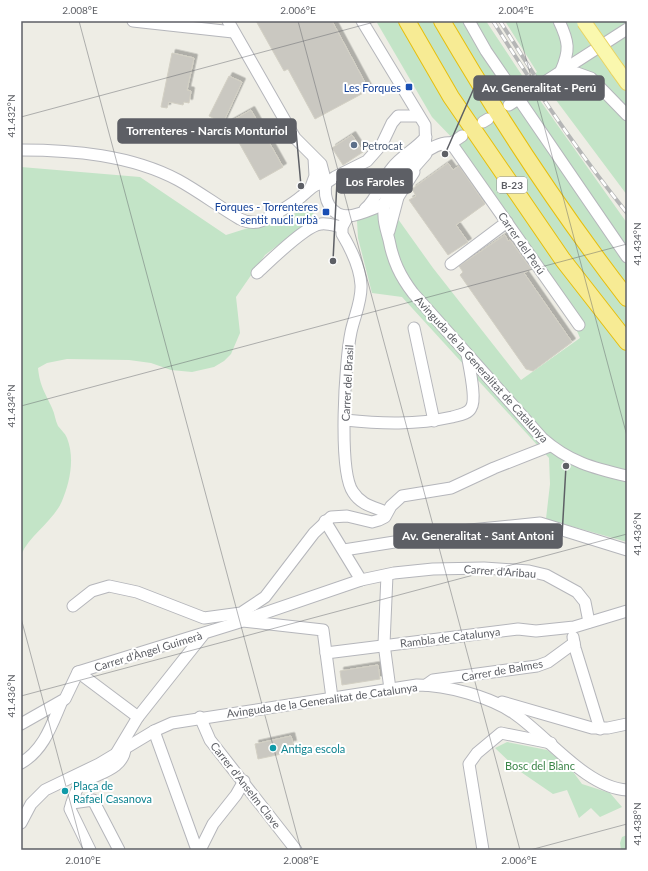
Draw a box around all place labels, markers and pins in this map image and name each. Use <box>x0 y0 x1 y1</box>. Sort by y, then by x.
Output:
callout: Av. Generalitat - Perú <box>474 76 604 100</box>
place label: Les Forques <box>344 81 401 94</box>
marker: Les Forques <box>404 82 414 92</box>
callout: Torrenteres - Narcís Monturiol <box>118 119 296 143</box>
place label: Petrocat <box>362 139 403 152</box>
marker: Petrocat <box>349 140 359 150</box>
callout: Los Faroles <box>337 169 412 193</box>
place label: Forques - Torrenteres sentit nucli urbà <box>215 200 318 226</box>
marker: Forques - Torrenteres sentit nucli urbà <box>321 207 331 217</box>
callout: Av. Generalitat - Sant Antoni <box>394 524 562 548</box>
place label: Antiga escola <box>281 742 345 755</box>
marker: Antiga escola <box>268 743 278 753</box>
place label: Plaça de Rafael Casanova <box>73 779 152 805</box>
marker: Plaça de Rafael Casanova <box>60 786 70 796</box>

